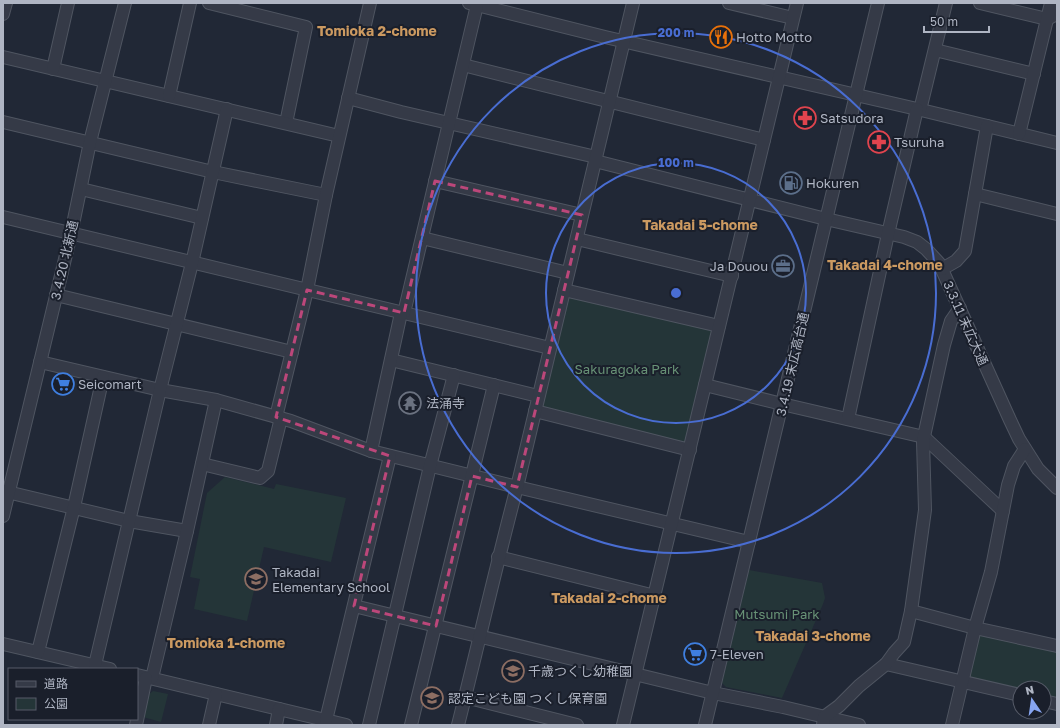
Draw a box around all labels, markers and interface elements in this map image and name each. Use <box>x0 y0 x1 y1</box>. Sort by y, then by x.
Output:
scale bar <box>924 8 989 34</box>
text: 50 m <box>930 14 958 29</box>
district label: Tomioka 2-chome <box>317 22 437 39</box>
restaurant icon: Hotto Motto <box>708 24 734 50</box>
text: 200 m <box>658 25 694 40</box>
place label: Hotto Motto <box>736 29 812 45</box>
pharmacy icon: Satsudora <box>792 105 818 131</box>
place label: Satsudora <box>820 110 884 126</box>
pharmacy icon: Tsuruha <box>866 129 892 155</box>
place label: Tsuruha <box>894 134 944 150</box>
text: 100 m <box>658 155 694 170</box>
fuel station icon: Hokuren <box>778 170 804 196</box>
place label: Hokuren <box>806 175 859 191</box>
district label: Takadai 5-chome <box>642 216 758 233</box>
street label: 3.4.20 北新通 <box>47 219 81 301</box>
office icon: Ja Douou <box>770 253 796 279</box>
district label: Takadai 4-chome <box>827 256 943 273</box>
place label: Ja Douou <box>710 258 768 274</box>
street label: 3.3.11 末広大通 <box>940 278 992 368</box>
centre of rings <box>669 286 683 300</box>
street label: 3.4.19 末広高台通 <box>772 311 812 417</box>
park label: Sakuragoka Park <box>575 361 680 377</box>
supermarket icon: Seicomart <box>50 371 76 397</box>
place label: Seicomart <box>78 376 142 392</box>
temple icon: 法涌寺 <box>397 390 423 416</box>
place label: 法涌寺 <box>426 395 465 411</box>
place label: Takadai Elementary School <box>272 564 390 595</box>
school or university icon: Takadai Elementary School <box>243 566 269 592</box>
district label: Takadai 2-chome <box>551 589 667 606</box>
park label: Mutsumi Park <box>734 606 820 622</box>
district label: Takadai 3-chome <box>755 627 871 644</box>
district label: Tomioka 1-chome <box>167 634 285 651</box>
supermarket icon: 7-Eleven <box>682 641 708 667</box>
place label: 7-Eleven <box>710 646 764 662</box>
school or university icon: 千歳つくし幼稚園 <box>500 658 526 684</box>
place label: 千歳つくし幼稚園 <box>528 663 632 679</box>
legend <box>8 668 138 720</box>
text: 道路 <box>44 676 68 691</box>
north arrow <box>1012 680 1052 720</box>
text: N <box>1024 682 1035 697</box>
school or university icon: 認定こども園 つくし保育園 <box>419 685 445 711</box>
place label: 認定こども園 つくし保育園 <box>448 690 607 706</box>
text: 公園 <box>44 696 68 711</box>

